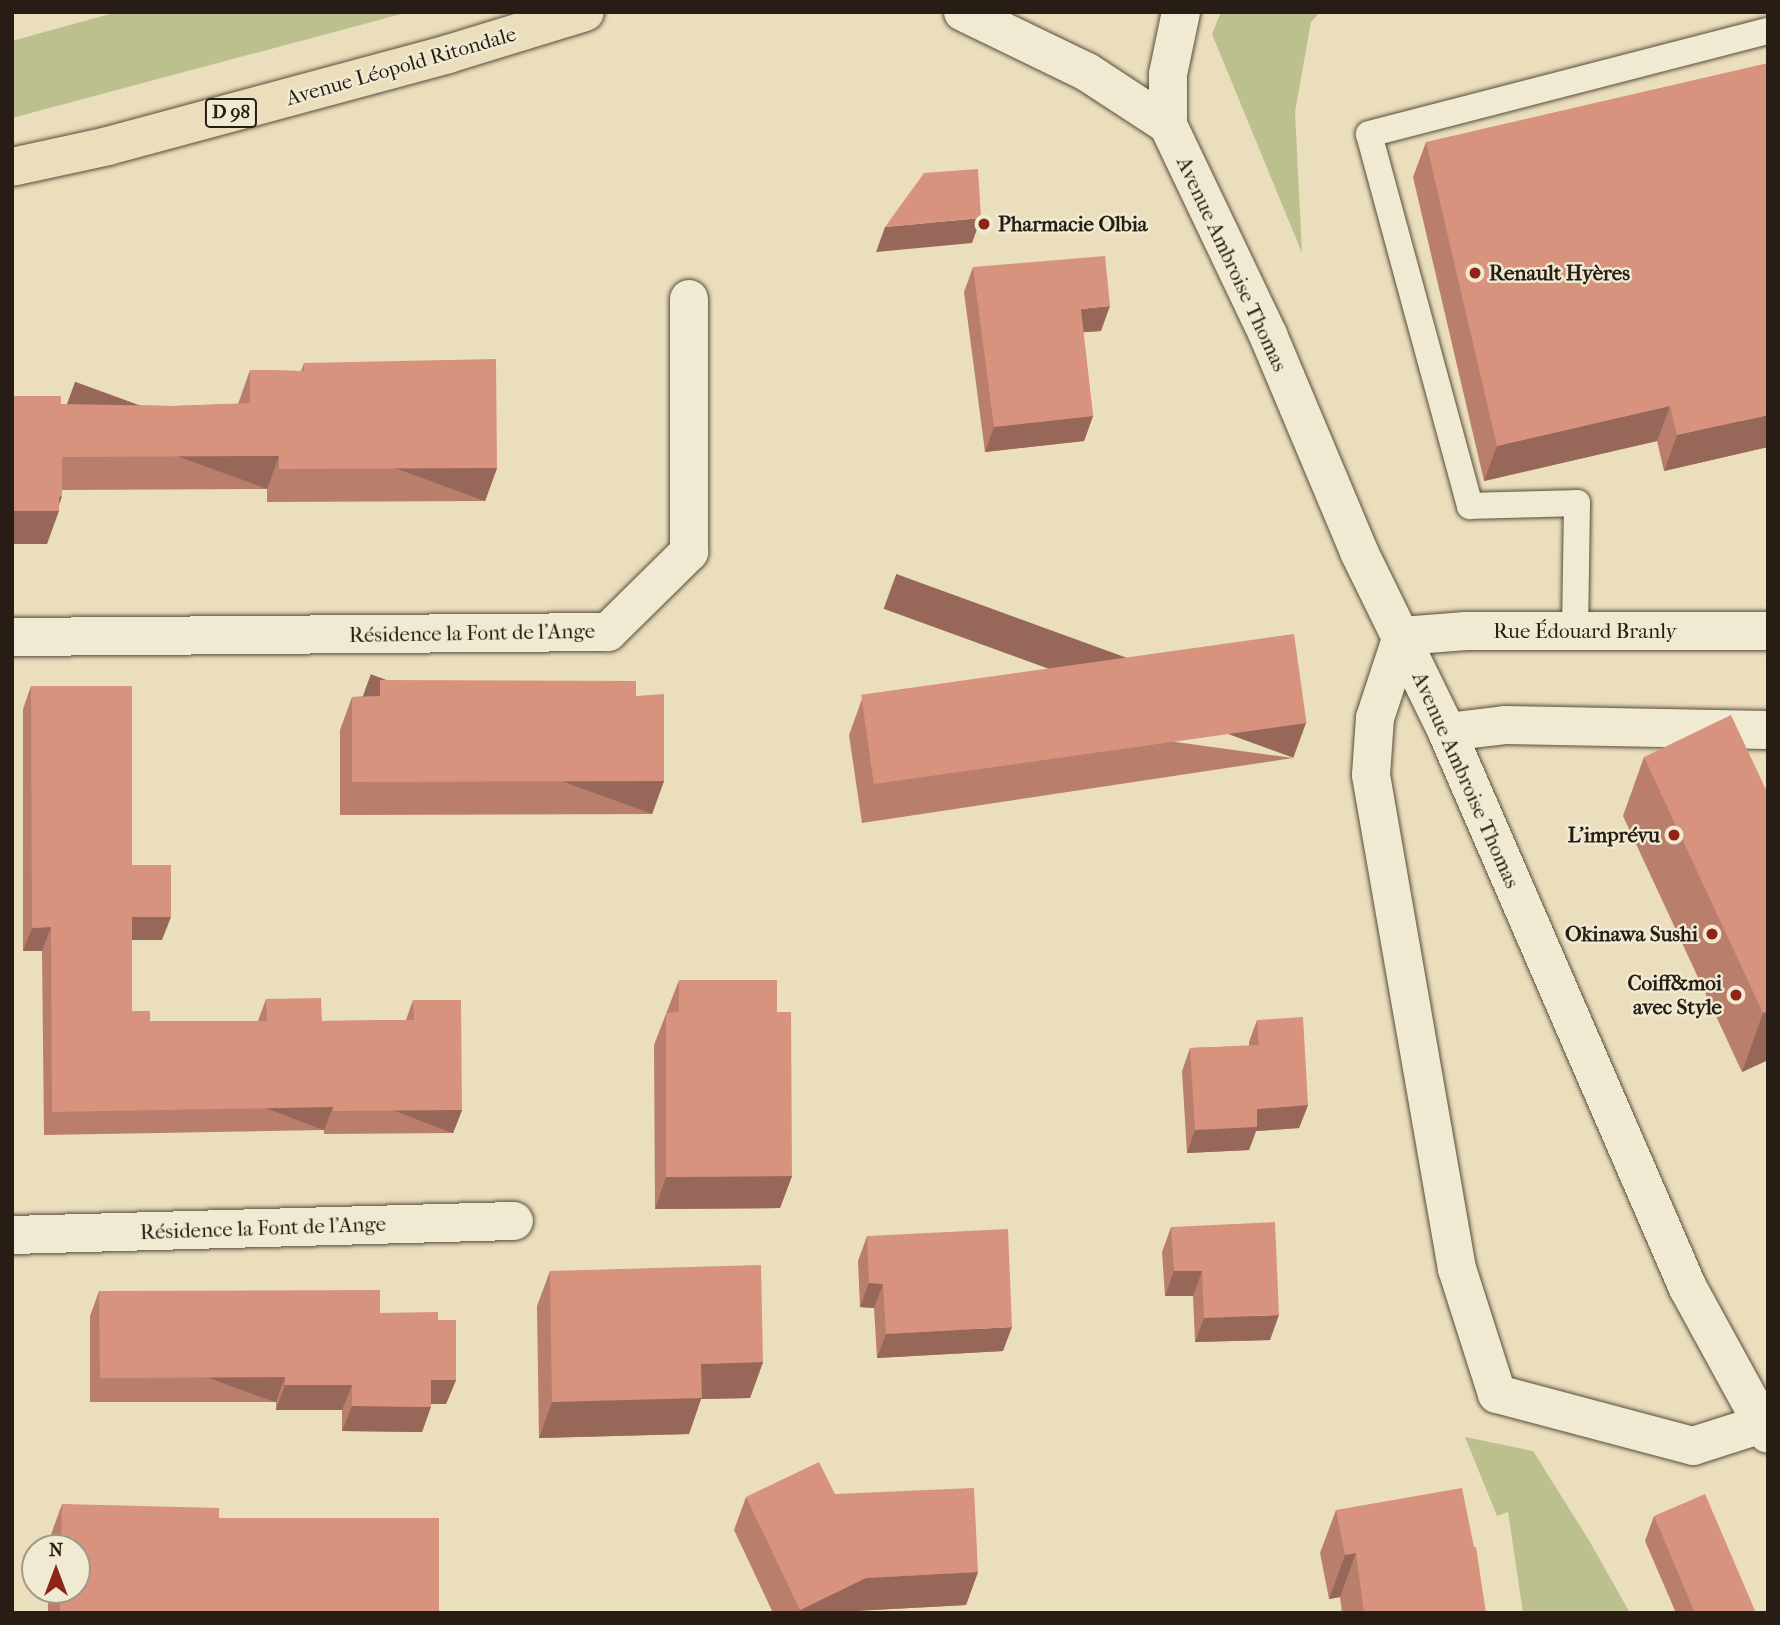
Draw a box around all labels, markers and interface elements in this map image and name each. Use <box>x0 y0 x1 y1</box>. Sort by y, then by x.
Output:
street label: Avenue Léopold Ritondale <box>283 21 519 111</box>
road number: D 98 <box>205 97 257 128</box>
street label: Avenue Ambroise Thomas <box>1171 153 1293 375</box>
place label: Pharmacie Olbia <box>998 211 1148 237</box>
marker: Pharmacie Olbia <box>976 216 992 232</box>
place label: Renault Hyères <box>1489 260 1630 286</box>
marker: Renault Hyères <box>1467 265 1483 281</box>
street label: Résidence la Font de l'Ange <box>349 618 595 648</box>
street label: Rue Édouard Branly <box>1493 618 1677 644</box>
street label: Avenue Ambroise Thomas <box>1407 668 1525 892</box>
place label: L'imprévu <box>1568 822 1660 848</box>
marker: L'imprévu <box>1666 827 1682 843</box>
place label: Okinawa Sushi <box>1565 921 1698 947</box>
marker: Okinawa Sushi <box>1704 926 1720 942</box>
place label: Coiff&moi avec Style <box>1627 970 1722 1020</box>
marker: Coiff&moi avec Style <box>1728 987 1744 1003</box>
street label: Résidence la Font de l'Ange <box>140 1211 386 1245</box>
north arrow <box>21 1534 91 1604</box>
text: N <box>49 1539 63 1561</box>

